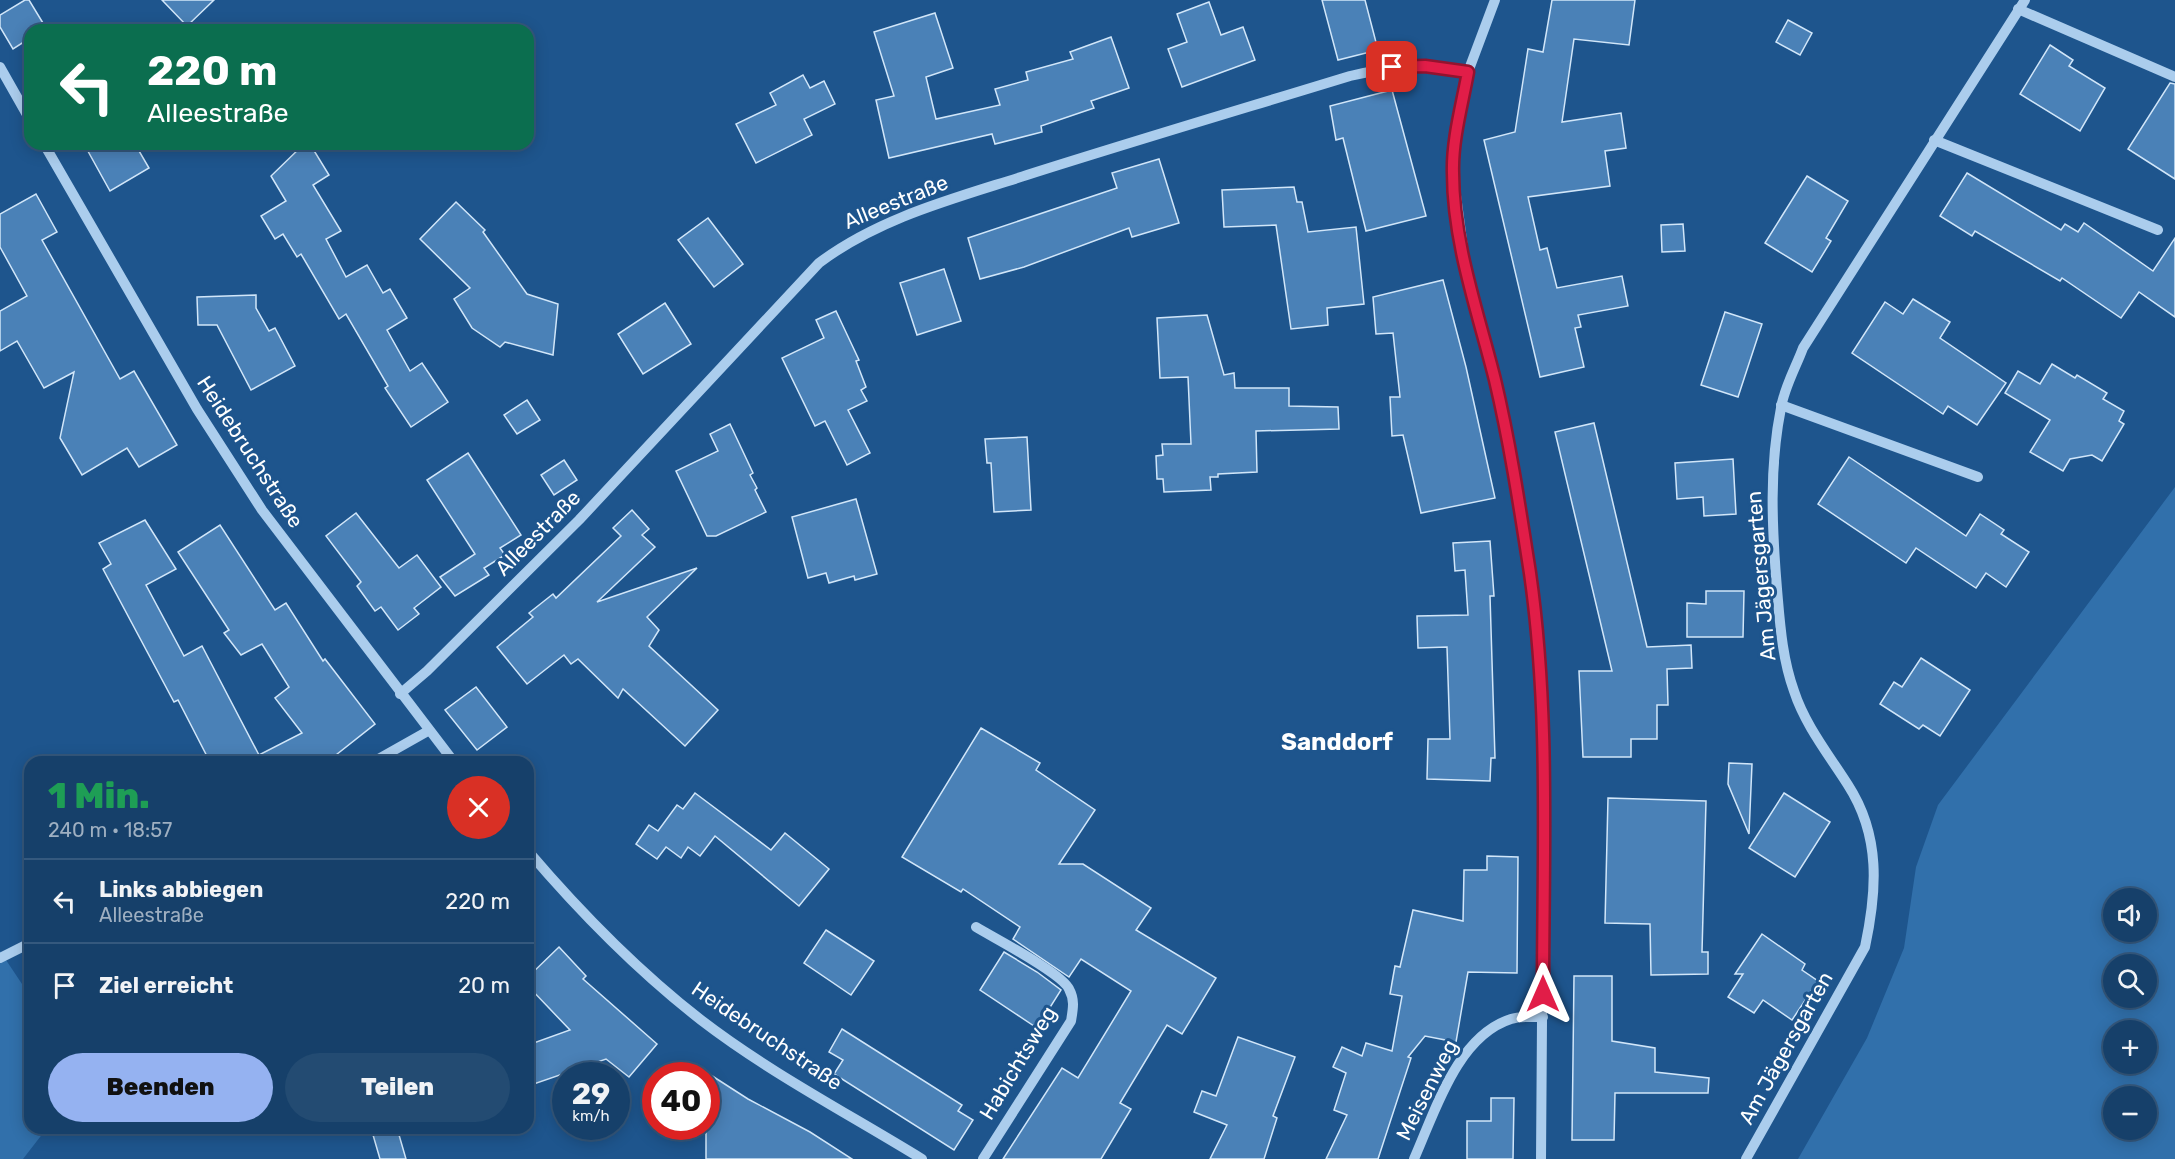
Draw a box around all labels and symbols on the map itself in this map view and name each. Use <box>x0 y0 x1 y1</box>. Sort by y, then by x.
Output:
pin <box>1366 41 1417 92</box>
street label: Alleestraße <box>840 169 952 234</box>
street label: Heidebruchstraße <box>192 371 309 532</box>
street label: Alleestraße <box>490 485 585 580</box>
street label: Am Jägersgarten <box>1741 490 1780 662</box>
district label: Sanddorf <box>1281 728 1393 756</box>
position arrow <box>1511 962 1575 1026</box>
street label: Am Jägersgarten <box>1733 967 1838 1128</box>
street label: Heidebruchstraße <box>687 976 847 1095</box>
street label: Habichtsweg <box>974 1001 1061 1124</box>
street label: Meisenweg <box>1391 1035 1463 1144</box>
speed limit sign: 40 <box>642 1062 720 1140</box>

